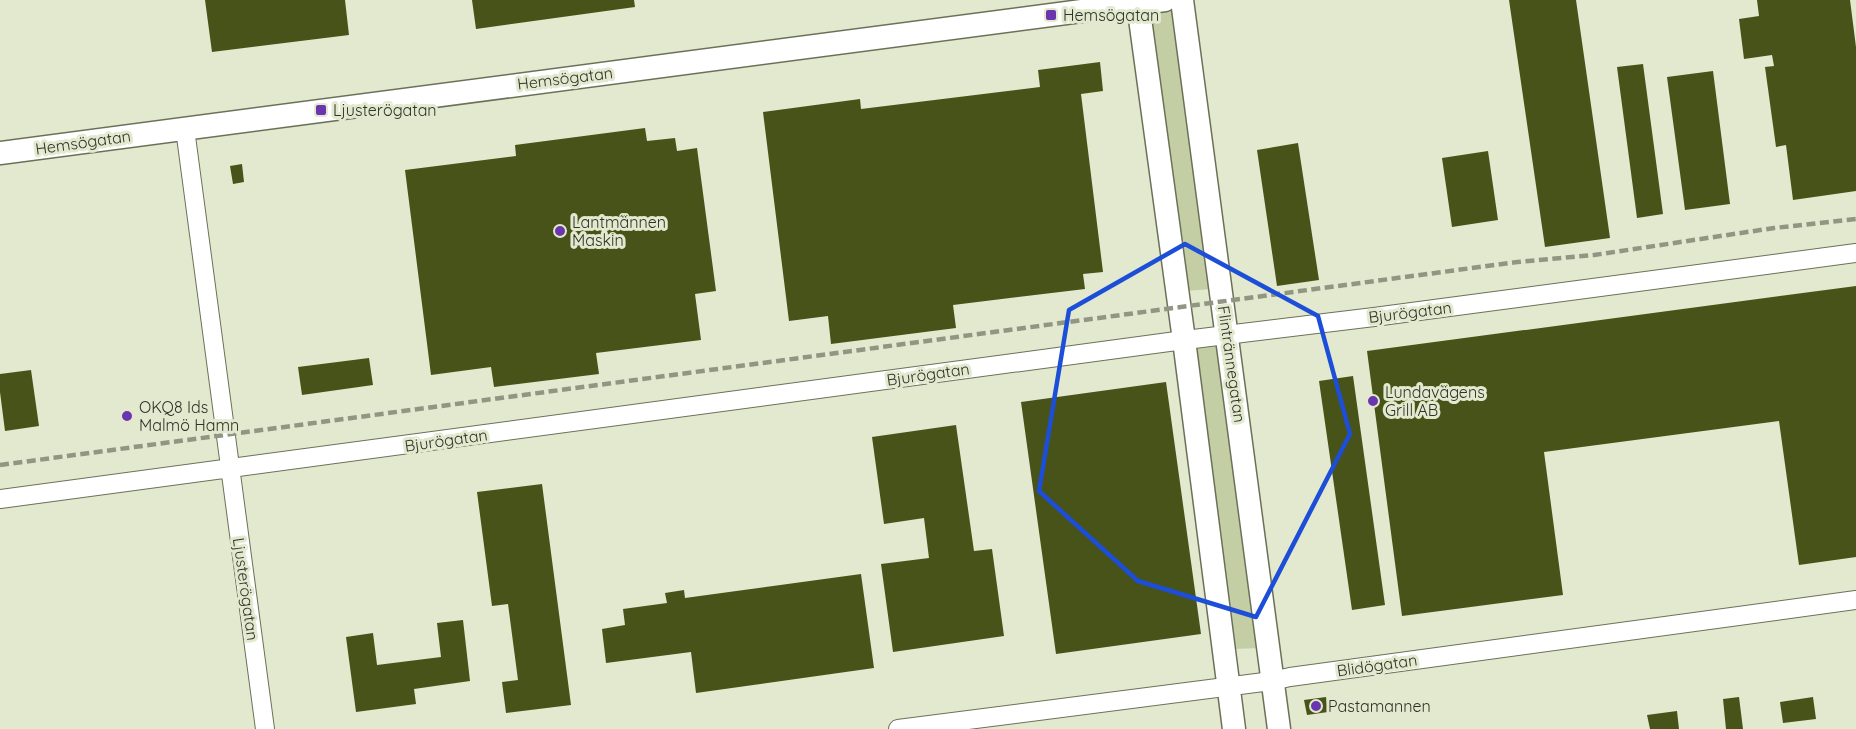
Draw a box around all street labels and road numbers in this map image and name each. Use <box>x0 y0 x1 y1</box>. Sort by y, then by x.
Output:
street label: Hemsögatan <box>516 62 614 94</box>
street label: Hemsögatan <box>34 125 132 159</box>
street label: Bjurögatan <box>1367 297 1453 327</box>
street label: Flintrännegatan <box>1214 304 1250 424</box>
street label: Bjurögatan <box>885 358 971 390</box>
street label: Bjurögatan <box>403 424 489 456</box>
street label: Ljusterögatan <box>229 536 263 642</box>
street label: Blidögatan <box>1336 649 1418 681</box>

